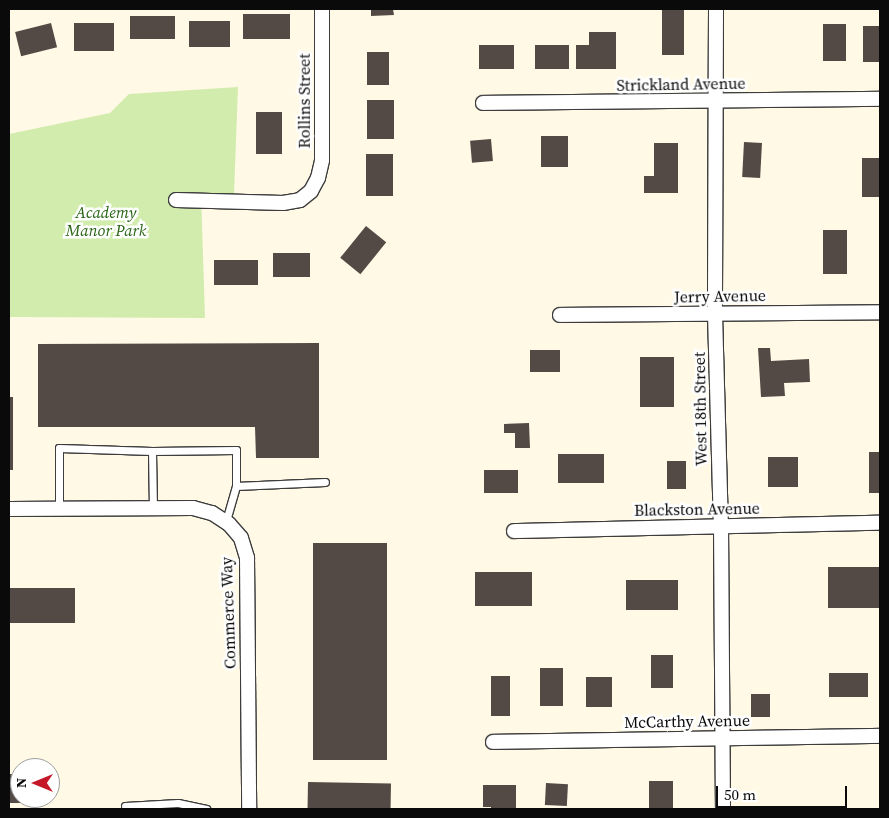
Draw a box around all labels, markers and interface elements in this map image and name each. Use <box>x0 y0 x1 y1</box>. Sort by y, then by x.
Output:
street label: Rollins Street <box>294 54 314 148</box>
street label: Strickland Avenue <box>616 73 746 95</box>
park label: Academy Manor Park <box>66 202 146 240</box>
street label: Jerry Avenue <box>674 286 766 306</box>
street label: West 18th Street <box>689 352 711 466</box>
street label: Blackston Avenue <box>634 498 760 520</box>
street label: Commerce Way <box>216 556 240 670</box>
street label: McCarthy Avenue <box>624 710 750 732</box>
north arrow <box>10 758 60 808</box>
scale bar <box>719 776 850 808</box>
text: N <box>11 778 31 788</box>
text: 50 m <box>724 784 756 805</box>

